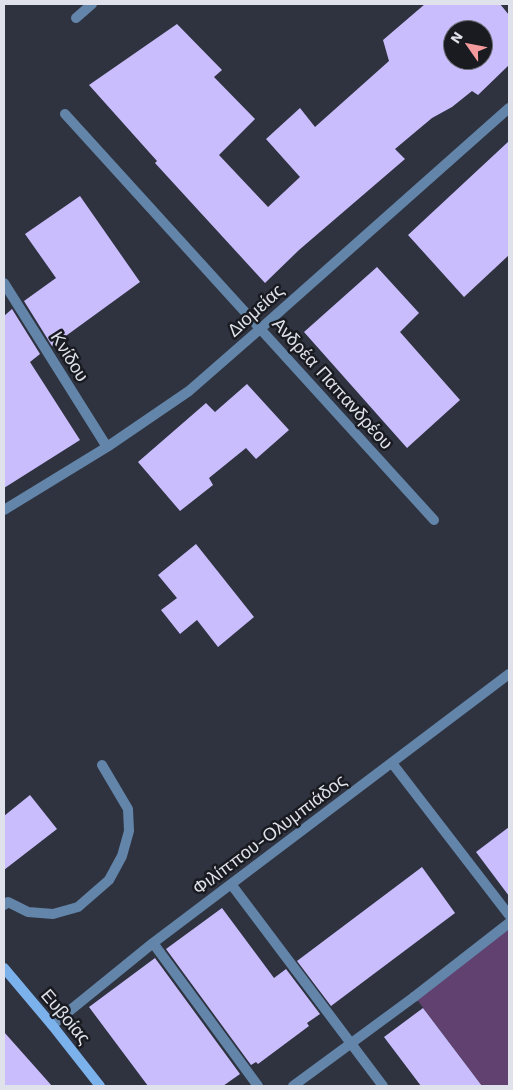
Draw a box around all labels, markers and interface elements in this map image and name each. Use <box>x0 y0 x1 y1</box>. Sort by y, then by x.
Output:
north arrow <box>443 20 493 70</box>
text: N <box>447 29 466 46</box>
street label: Διομείας <box>223 280 289 342</box>
street label: Ανδρέα Παπανδρέου <box>267 314 397 454</box>
street label: Κνίδου <box>45 328 93 386</box>
street label: Φιλίππου-Ολυμπιάδος <box>189 770 351 900</box>
street label: Ευβοίας <box>36 985 94 1049</box>

